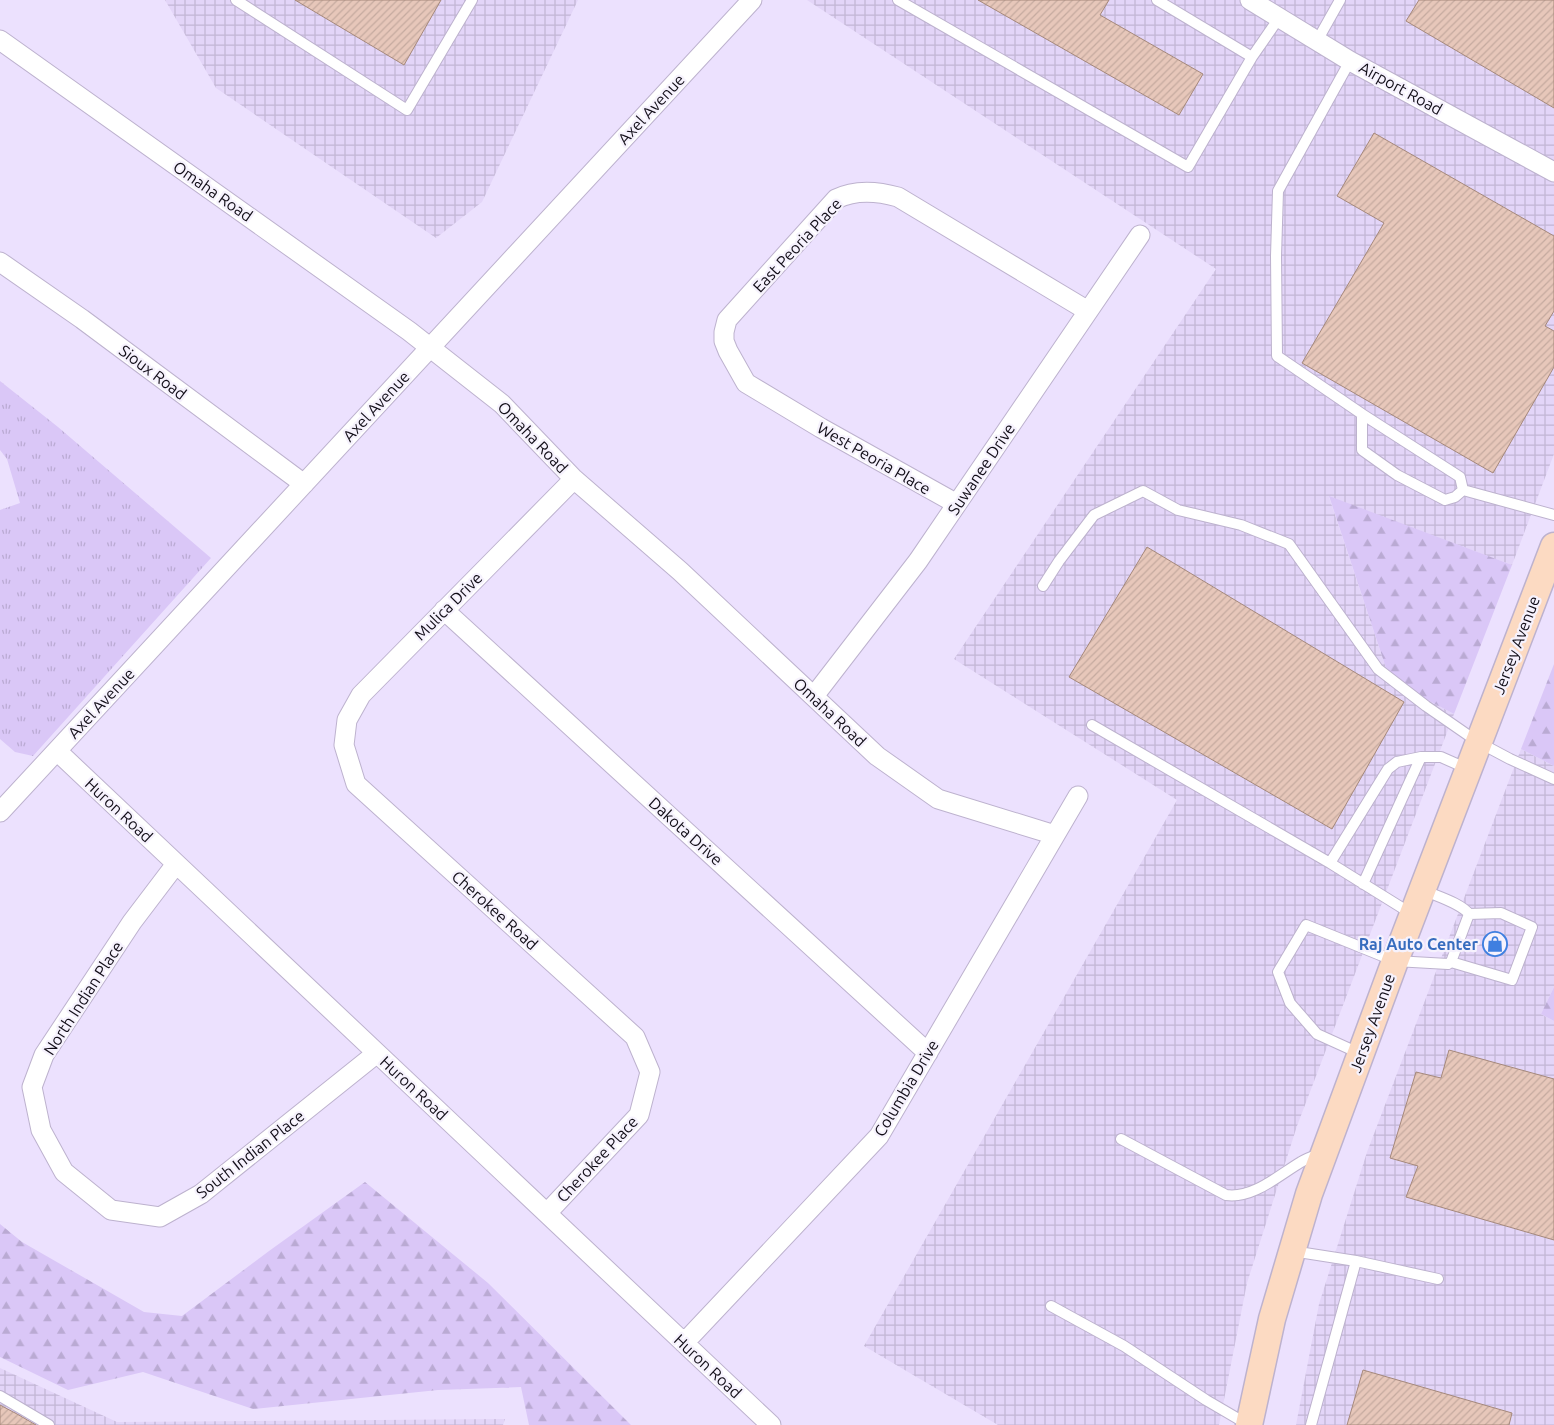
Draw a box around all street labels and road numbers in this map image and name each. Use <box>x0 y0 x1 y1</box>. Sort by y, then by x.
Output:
street label: Airport Road <box>1356 58 1446 118</box>
street label: Axel Avenue <box>614 70 688 148</box>
street label: Omaha Road <box>170 157 256 225</box>
street label: East Peoria Place <box>749 194 845 296</box>
street label: Sioux Road <box>116 341 190 403</box>
street label: Axel Avenue <box>339 367 413 445</box>
street label: Omaha Road <box>494 398 572 476</box>
street label: West Peoria Place <box>814 418 934 498</box>
street label: Suwanee Drive <box>944 420 1018 518</box>
street label: Mulica Drive <box>410 568 486 644</box>
street label: Jersey Avenue <box>1489 593 1543 697</box>
street label: Axel Avenue <box>64 664 138 742</box>
street label: Omaha Road <box>790 674 870 750</box>
street label: Huron Road <box>82 774 156 846</box>
street label: Dakota Drive <box>646 793 726 869</box>
street label: Cherokee Road <box>448 867 542 953</box>
street label: North Indian Place <box>40 938 126 1058</box>
street label: Jersey Avenue <box>1346 971 1398 1075</box>
street label: Columbia Drive <box>870 1037 942 1139</box>
street label: Huron Road <box>377 1052 451 1124</box>
street label: South Indian Place <box>193 1106 307 1202</box>
street label: Cherokee Place <box>553 1112 641 1206</box>
street label: Huron Road <box>671 1330 745 1402</box>

